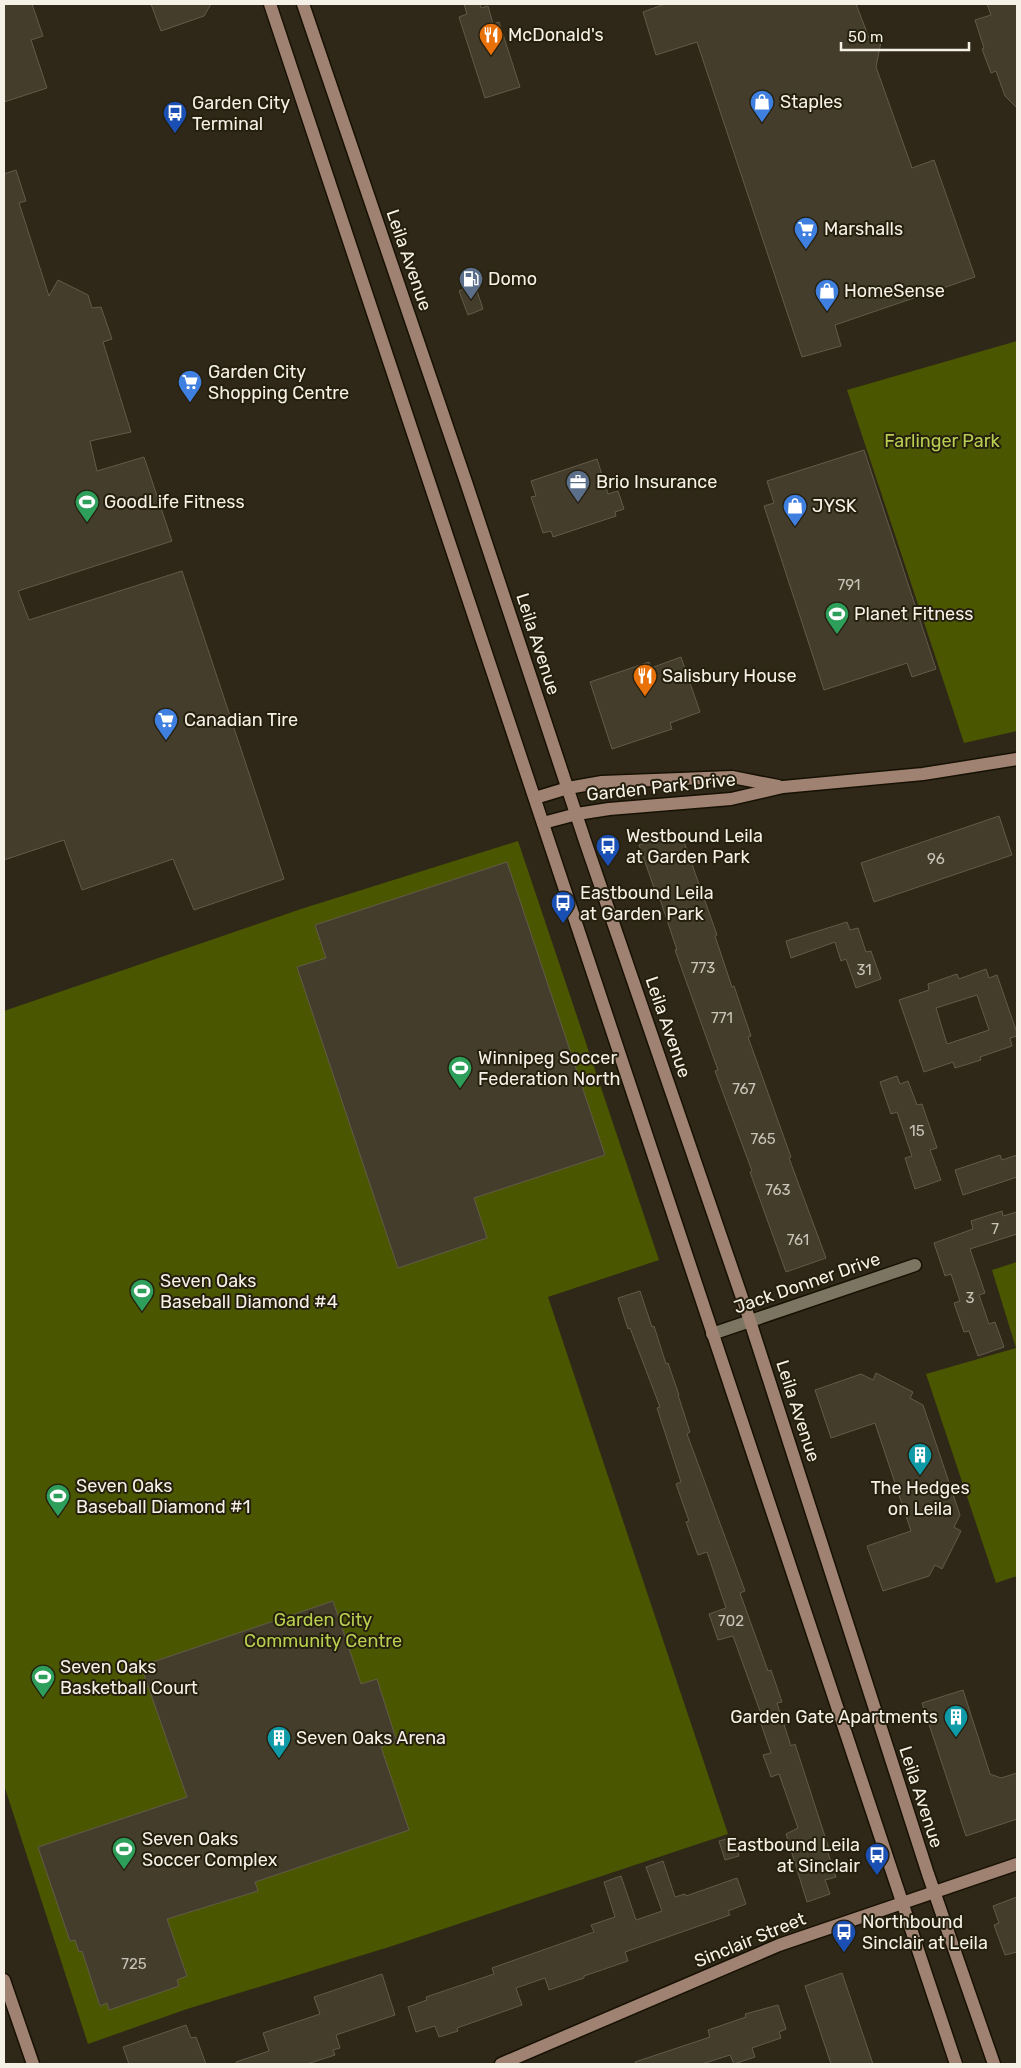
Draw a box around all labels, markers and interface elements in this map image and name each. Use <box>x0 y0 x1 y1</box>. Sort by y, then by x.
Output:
scale bar <box>841 20 968 52</box>
restaurant icon: McDonald's <box>478 22 504 56</box>
place label: McDonald's <box>508 24 604 46</box>
text: 50 m <box>848 28 883 46</box>
shop icon: Staples <box>749 89 775 123</box>
place label: Staples <box>780 91 843 113</box>
place label: Garden City Terminal <box>192 92 290 135</box>
bus stop icon: Garden City Terminal <box>162 100 188 134</box>
street label: Leila Avenue <box>381 206 437 314</box>
supermarket icon: Marshalls <box>793 216 819 250</box>
place label: Marshalls <box>824 218 903 240</box>
fuel station icon: Domo <box>458 266 484 300</box>
place label: Domo <box>488 268 537 290</box>
shop icon: HomeSense <box>814 278 840 312</box>
place label: HomeSense <box>844 280 945 302</box>
place label: Garden City Shopping Centre <box>208 361 349 404</box>
supermarket icon: Garden City Shopping Centre <box>177 369 203 403</box>
park label: Farlinger Park <box>884 430 1000 452</box>
office icon: Brio Insurance <box>565 469 591 503</box>
place label: Brio Insurance <box>596 471 717 493</box>
sports icon: GoodLife Fitness <box>74 489 100 523</box>
place label: GoodLife Fitness <box>104 491 245 513</box>
shop icon: JYSK <box>782 493 808 527</box>
place label: JYSK <box>812 495 857 517</box>
house number: 791 <box>837 576 861 594</box>
street label: Leila Avenue <box>511 590 565 698</box>
sports icon: Planet Fitness <box>824 601 850 635</box>
place label: Planet Fitness <box>854 603 974 625</box>
restaurant icon: Salisbury House <box>632 663 658 697</box>
place label: Salisbury House <box>662 665 797 687</box>
supermarket icon: Canadian Tire <box>153 707 179 741</box>
place label: Canadian Tire <box>184 709 298 731</box>
street label: Garden Park Drive <box>585 768 737 806</box>
place label: Westbound Leila at Garden Park <box>626 825 763 868</box>
bus stop icon: Westbound Leila at Garden Park <box>595 833 621 867</box>
house number: 96 <box>927 850 945 868</box>
place label: Eastbound Leila at Garden Park <box>580 882 714 925</box>
bus stop icon: Eastbound Leila at Garden Park <box>550 890 576 924</box>
house number: 773 <box>691 959 715 977</box>
house number: 31 <box>856 961 872 979</box>
street label: Leila Avenue <box>640 973 696 1081</box>
house number: 771 <box>711 1009 733 1027</box>
place label: Winnipeg Soccer Federation North <box>478 1047 620 1090</box>
sports icon: Winnipeg Soccer Federation North <box>447 1055 473 1089</box>
house number: 767 <box>732 1080 756 1098</box>
house number: 15 <box>909 1122 925 1140</box>
house number: 765 <box>750 1130 776 1148</box>
house number: 763 <box>765 1181 791 1199</box>
house number: 7 <box>991 1220 999 1238</box>
house number: 761 <box>787 1231 809 1249</box>
street label: Jack Donner Drive <box>731 1248 883 1318</box>
place label: Seven Oaks Baseball Diamond #4 <box>160 1270 338 1313</box>
sports icon: Seven Oaks Baseball Diamond #4 <box>129 1278 155 1312</box>
house number: 3 <box>965 1289 975 1307</box>
street label: Leila Avenue <box>771 1357 825 1465</box>
building icon: The Hedges on Leila <box>907 1442 933 1476</box>
place label: Seven Oaks Baseball Diamond #1 <box>76 1475 250 1518</box>
place label: The Hedges on Leila <box>870 1477 970 1520</box>
sports icon: Seven Oaks Baseball Diamond #1 <box>45 1483 71 1517</box>
park label: Garden City Community Centre <box>244 1609 402 1652</box>
house number: 702 <box>718 1612 744 1630</box>
place label: Seven Oaks Basketball Court <box>60 1656 198 1699</box>
sports icon: Seven Oaks Basketball Court <box>30 1664 56 1698</box>
building icon: Garden Gate Apartments <box>943 1704 969 1738</box>
place label: Garden Gate Apartments <box>730 1706 938 1728</box>
building icon: Seven Oaks Arena <box>266 1725 292 1759</box>
place label: Seven Oaks Arena <box>296 1727 446 1749</box>
street label: Leila Avenue <box>894 1743 948 1851</box>
place label: Seven Oaks Soccer Complex <box>142 1828 278 1871</box>
place label: Eastbound Leila at Sinclair <box>726 1834 860 1877</box>
sports icon: Seven Oaks Soccer Complex <box>111 1836 137 1870</box>
bus stop icon: Eastbound Leila at Sinclair <box>864 1842 890 1876</box>
street label: Sinclair Street <box>691 1908 809 1972</box>
place label: Northbound Sinclair at Leila <box>862 1911 988 1954</box>
bus stop icon: Northbound Sinclair at Leila <box>831 1919 857 1953</box>
house number: 725 <box>121 1955 147 1973</box>

